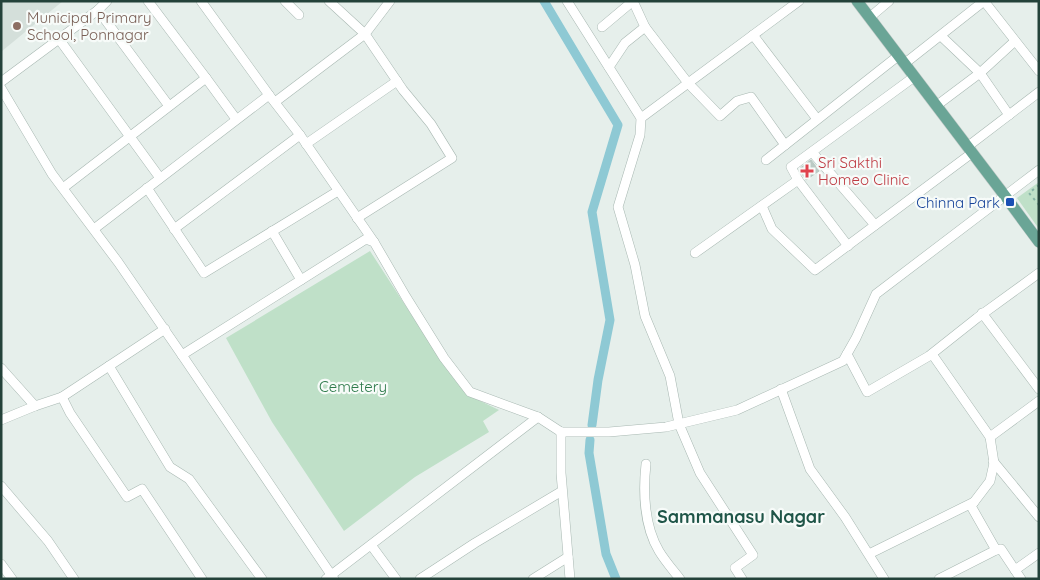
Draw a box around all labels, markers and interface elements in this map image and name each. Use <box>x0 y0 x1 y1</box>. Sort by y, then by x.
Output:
place label: Municipal Primary School, Ponnagar <box>27 8 152 44</box>
marker: Municipal Primary School, Ponnagar <box>11 20 23 32</box>
place label: Sri Sakthi Homeo Clinic <box>818 153 910 189</box>
marker: Sri Sakthi Homeo Clinic <box>800 164 814 178</box>
place label: Chinna Park <box>916 193 1000 212</box>
marker: Chinna Park <box>1004 196 1016 208</box>
park label: Cemetery <box>319 377 387 396</box>
district label: Sammanasu Nagar <box>657 505 825 528</box>

